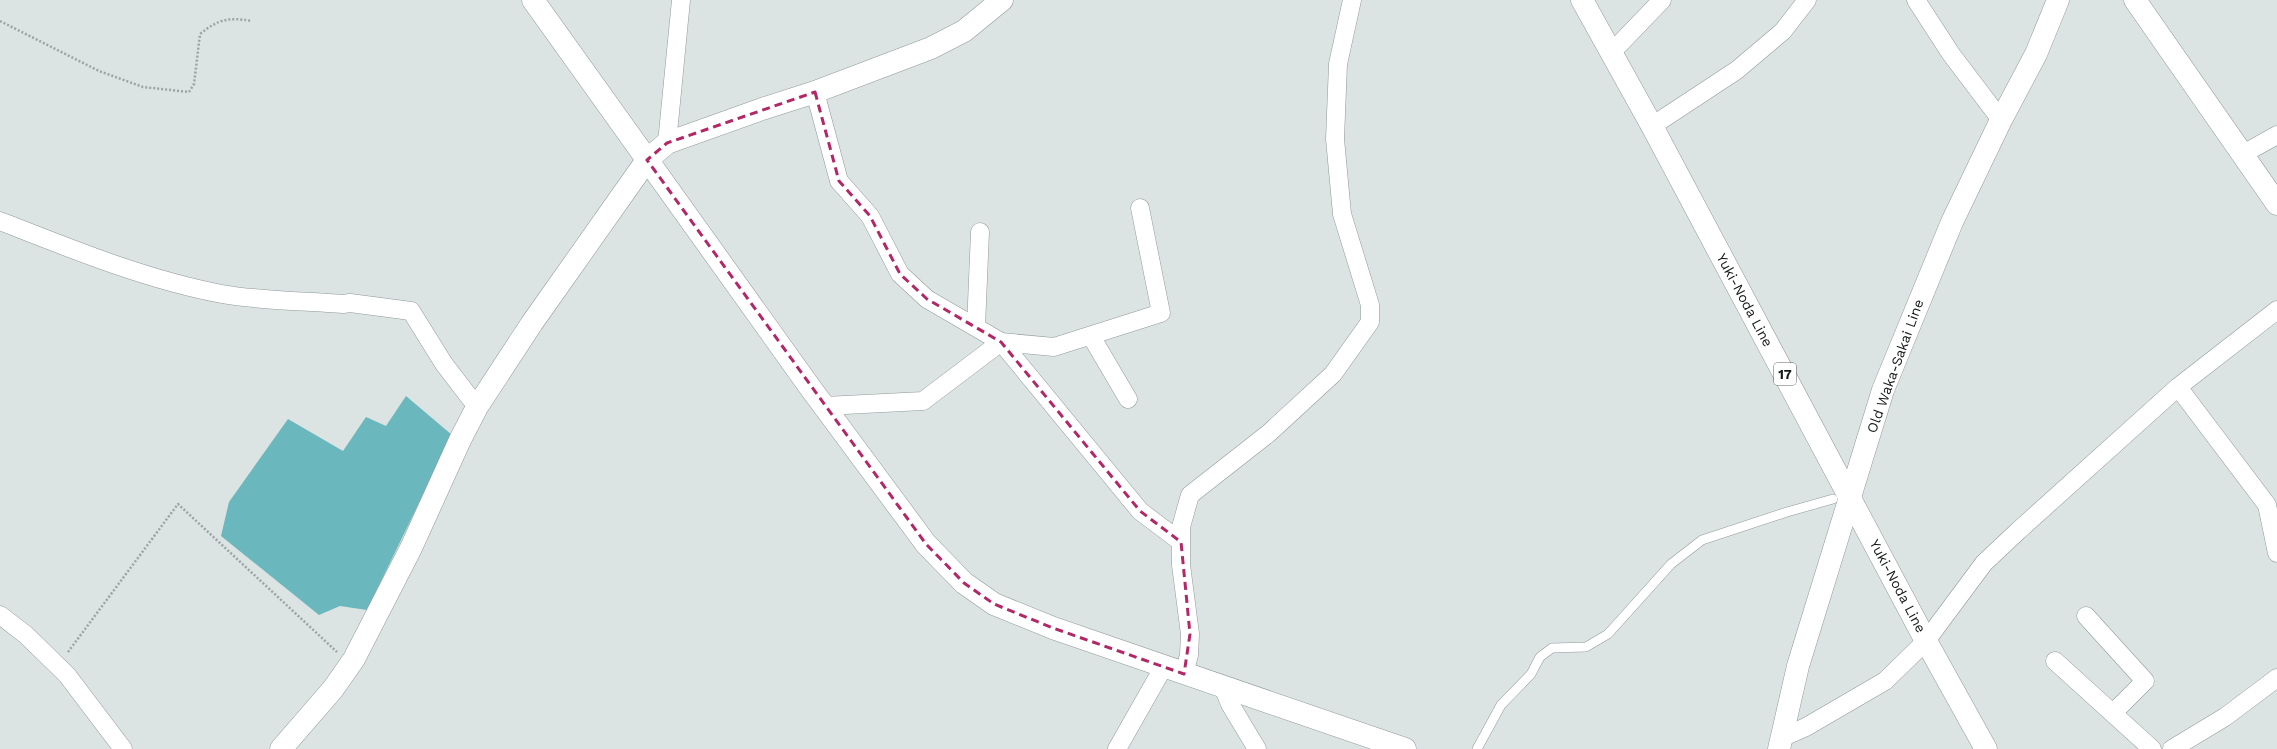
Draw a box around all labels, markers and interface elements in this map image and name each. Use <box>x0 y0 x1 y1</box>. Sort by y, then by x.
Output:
street label: Yuki-Noda Line <box>1714 251 1776 349</box>
street label: Old Waka-Sakai Line <box>1863 297 1927 435</box>
road number: 17 <box>1774 363 1796 385</box>
street label: Yuki-Noda Line <box>1867 537 1929 635</box>

